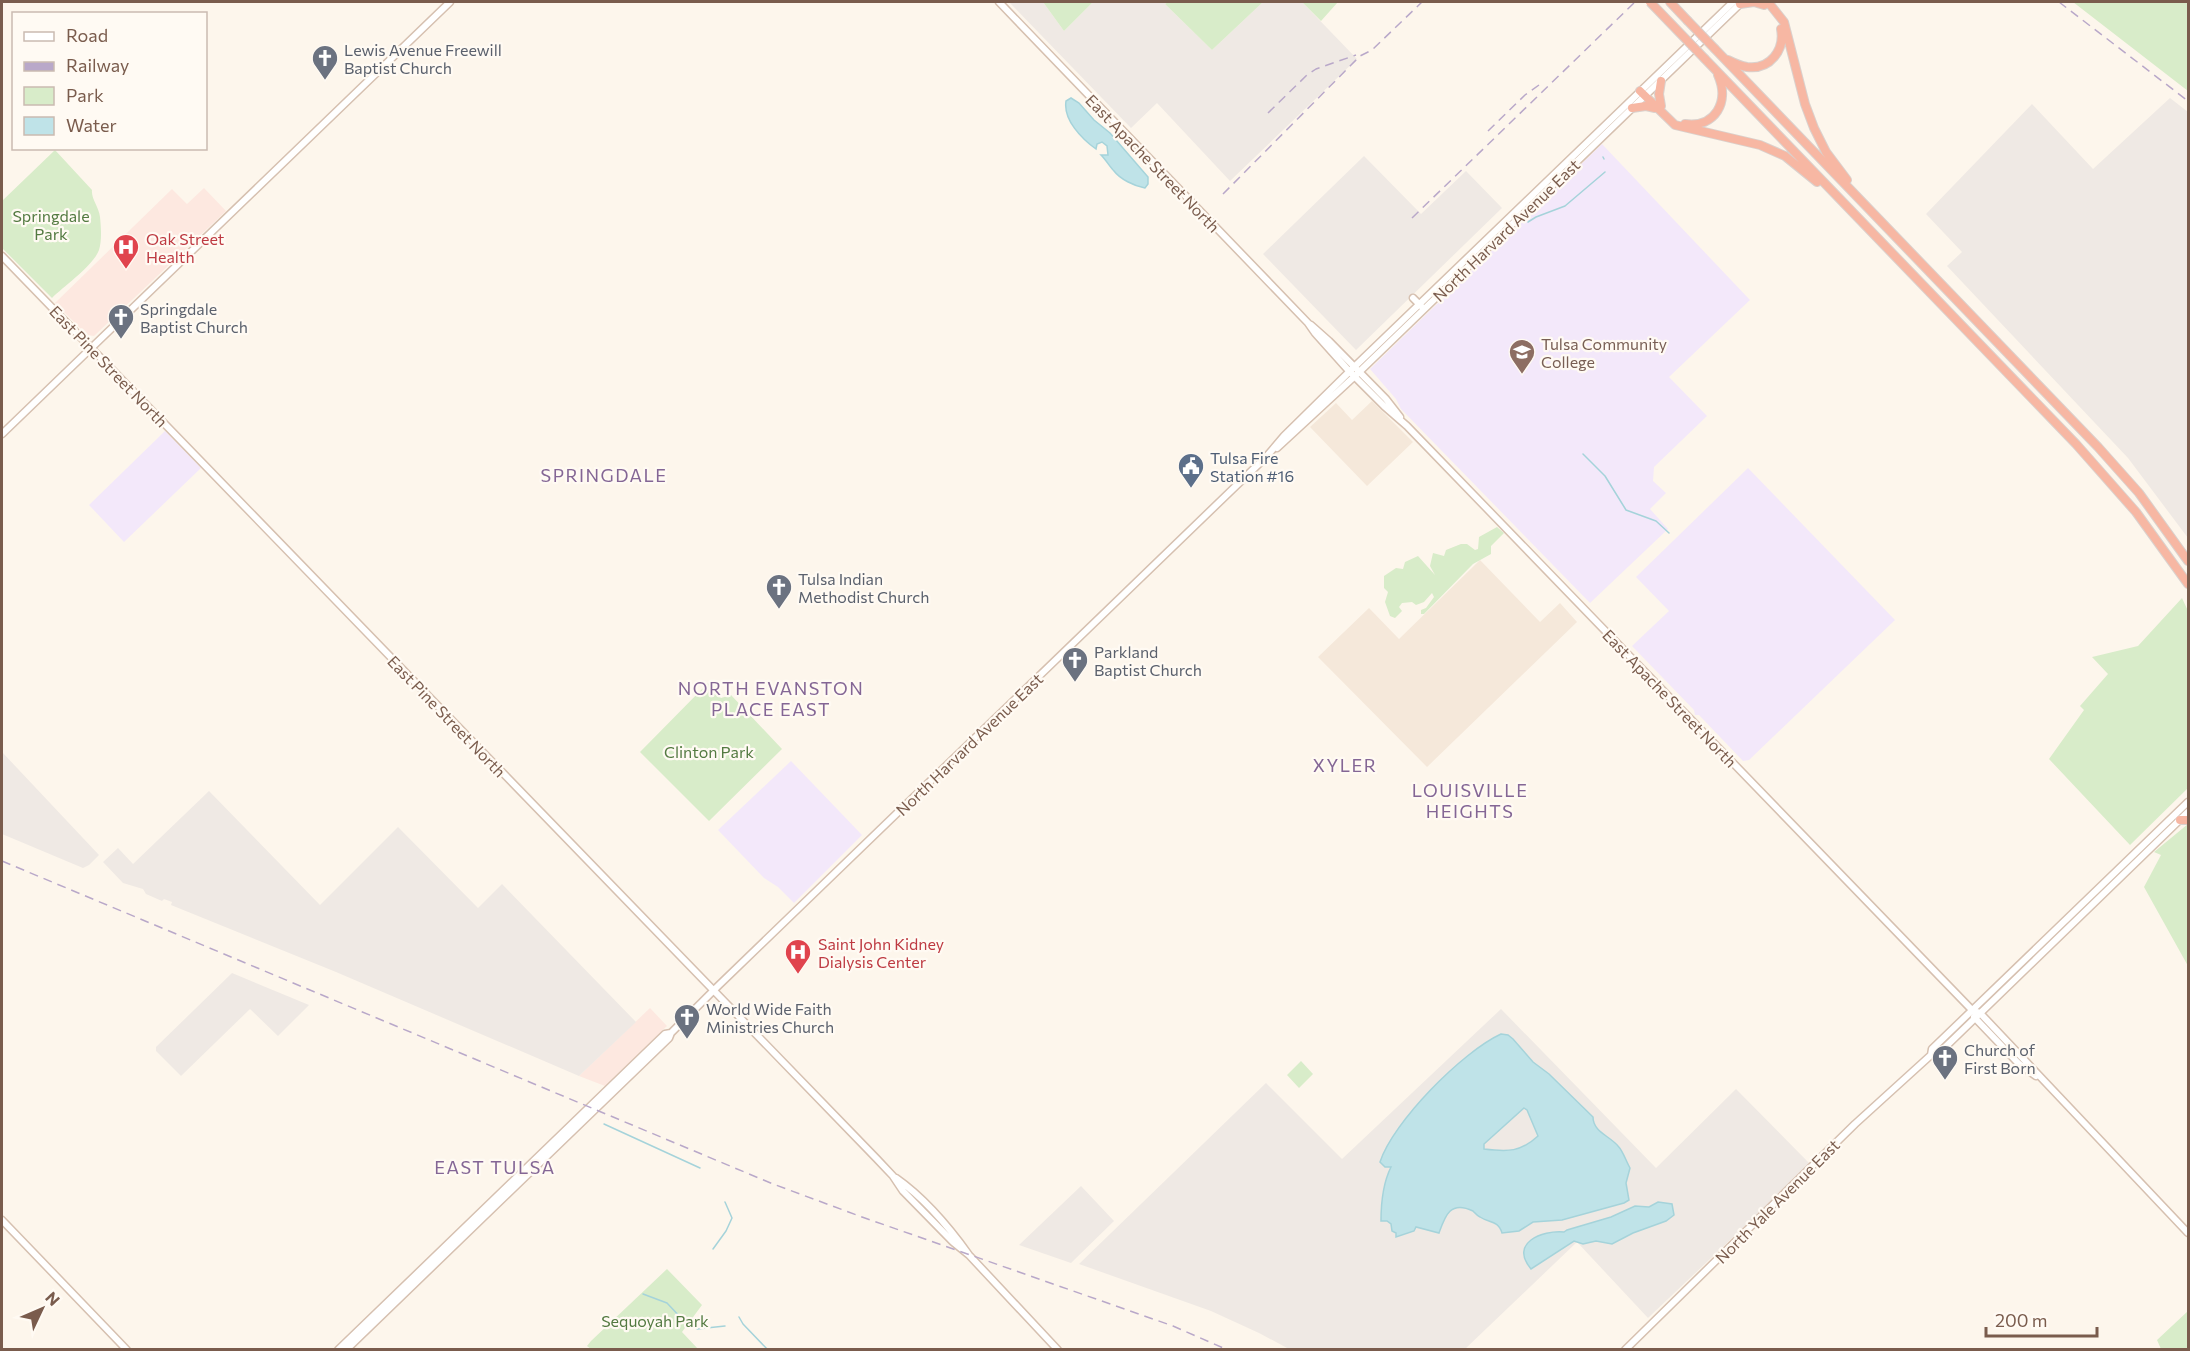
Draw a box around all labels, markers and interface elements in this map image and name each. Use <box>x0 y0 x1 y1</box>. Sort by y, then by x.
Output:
legend <box>12 12 207 150</box>
text: Road <box>66 24 108 46</box>
place label: Lewis Avenue Freewill Baptist Church <box>344 40 502 77</box>
church icon: Lewis Avenue Freewill Baptist Church <box>310 43 340 81</box>
text: Railway <box>66 54 129 76</box>
text: Park <box>66 84 104 106</box>
street label: East Apache Street North <box>1082 90 1224 236</box>
text: Water <box>66 114 117 136</box>
street label: North Harvard Avenue East <box>1429 155 1584 305</box>
park label: Springdale Park <box>12 206 90 243</box>
place label: Oak Street Health <box>146 229 225 266</box>
hospital icon: Oak Street Health <box>111 232 141 270</box>
place label: Springdale Baptist Church <box>140 299 248 336</box>
street label: East Pine Street North <box>46 301 172 431</box>
church icon: Springdale Baptist Church <box>106 302 136 340</box>
place label: Tulsa Community College <box>1541 334 1667 371</box>
school or university icon: Tulsa Community College <box>1507 337 1537 375</box>
place label: Tulsa Fire Station #16 <box>1210 448 1294 485</box>
public building icon: Tulsa Fire Station #16 <box>1176 451 1206 489</box>
district label: SPRINGDALE <box>541 464 667 486</box>
place label: Tulsa Indian Methodist Church <box>798 569 929 606</box>
church icon: Tulsa Indian Methodist Church <box>764 572 794 610</box>
street label: East Apache Street North <box>1599 625 1741 771</box>
place label: Parkland Baptist Church <box>1094 642 1202 679</box>
church icon: Parkland Baptist Church <box>1060 645 1090 683</box>
street label: East Pine Street North <box>384 651 510 781</box>
street label: North Harvard Avenue East <box>892 669 1047 819</box>
district label: NORTH EVANSTON PLACE EAST <box>678 677 864 720</box>
park label: Clinton Park <box>664 742 754 761</box>
district label: XYLER <box>1313 754 1377 776</box>
district label: LOUISVILLE HEIGHTS <box>1412 779 1528 822</box>
place label: Saint John Kidney Dialysis Center <box>818 934 944 971</box>
hospital icon: Saint John Kidney Dialysis Center <box>783 937 813 975</box>
place label: World Wide Faith Ministries Church <box>706 999 834 1036</box>
church icon: World Wide Faith Ministries Church <box>672 1002 702 1040</box>
place label: Church of First Born <box>1964 1040 2036 1077</box>
church icon: Church of First Born <box>1930 1043 1960 1081</box>
street label: North Yale Avenue East <box>1711 1135 1843 1267</box>
district label: EAST TULSA <box>434 1156 556 1178</box>
north arrow <box>12 1279 72 1339</box>
text: N <box>42 1287 64 1309</box>
scale bar <box>1986 1300 2097 1338</box>
text: 200 m <box>1995 1309 2048 1331</box>
park label: Sequoyah Park <box>601 1311 709 1330</box>

